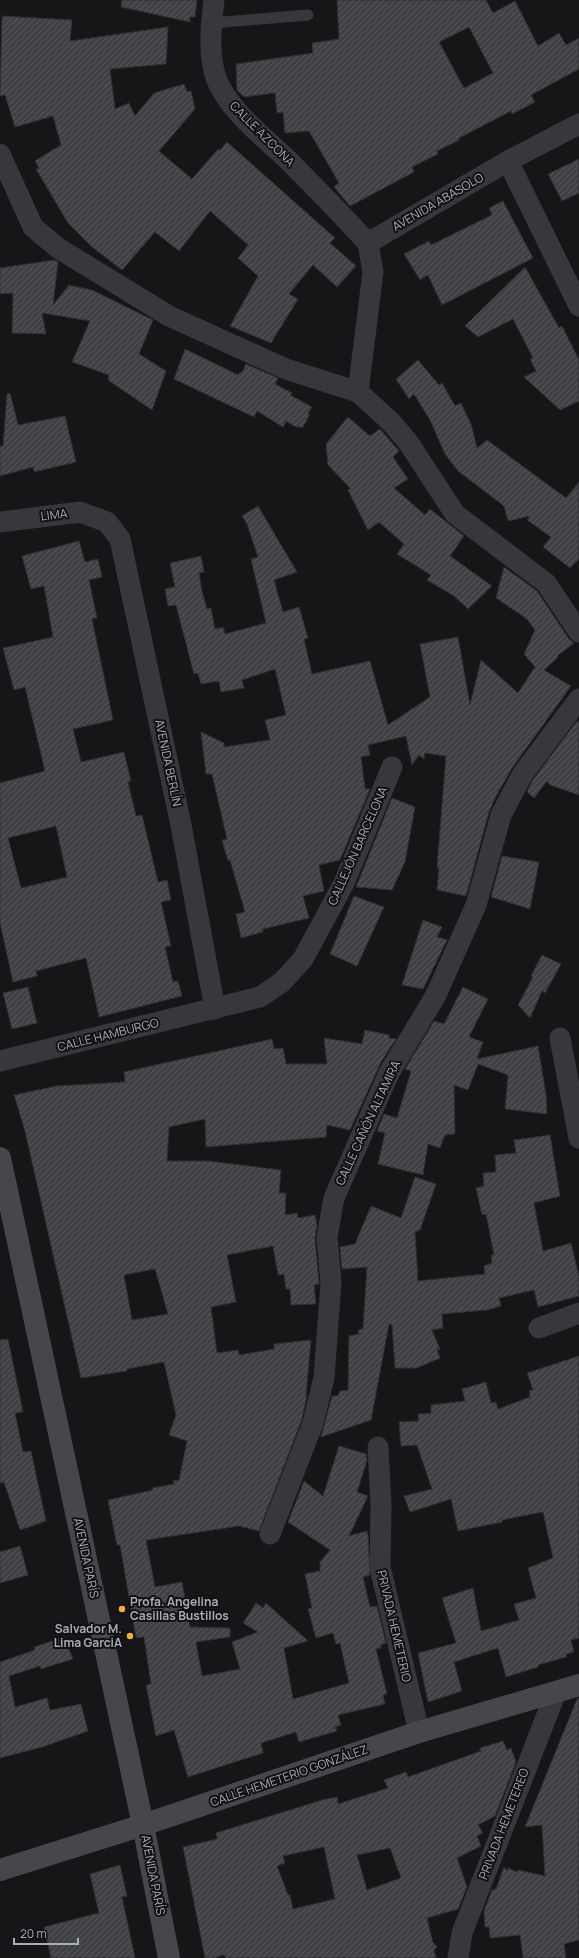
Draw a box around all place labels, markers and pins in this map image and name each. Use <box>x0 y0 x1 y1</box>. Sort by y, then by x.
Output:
place label: Profa. Angelina Casillas Bustillos <box>130 1593 229 1624</box>
marker: Profa. Angelina Casillas Bustillos <box>117 1604 127 1614</box>
place label: Salvador M. Lima GarciA <box>54 1620 122 1651</box>
marker: Salvador M. Lima GarciA <box>125 1631 135 1641</box>

